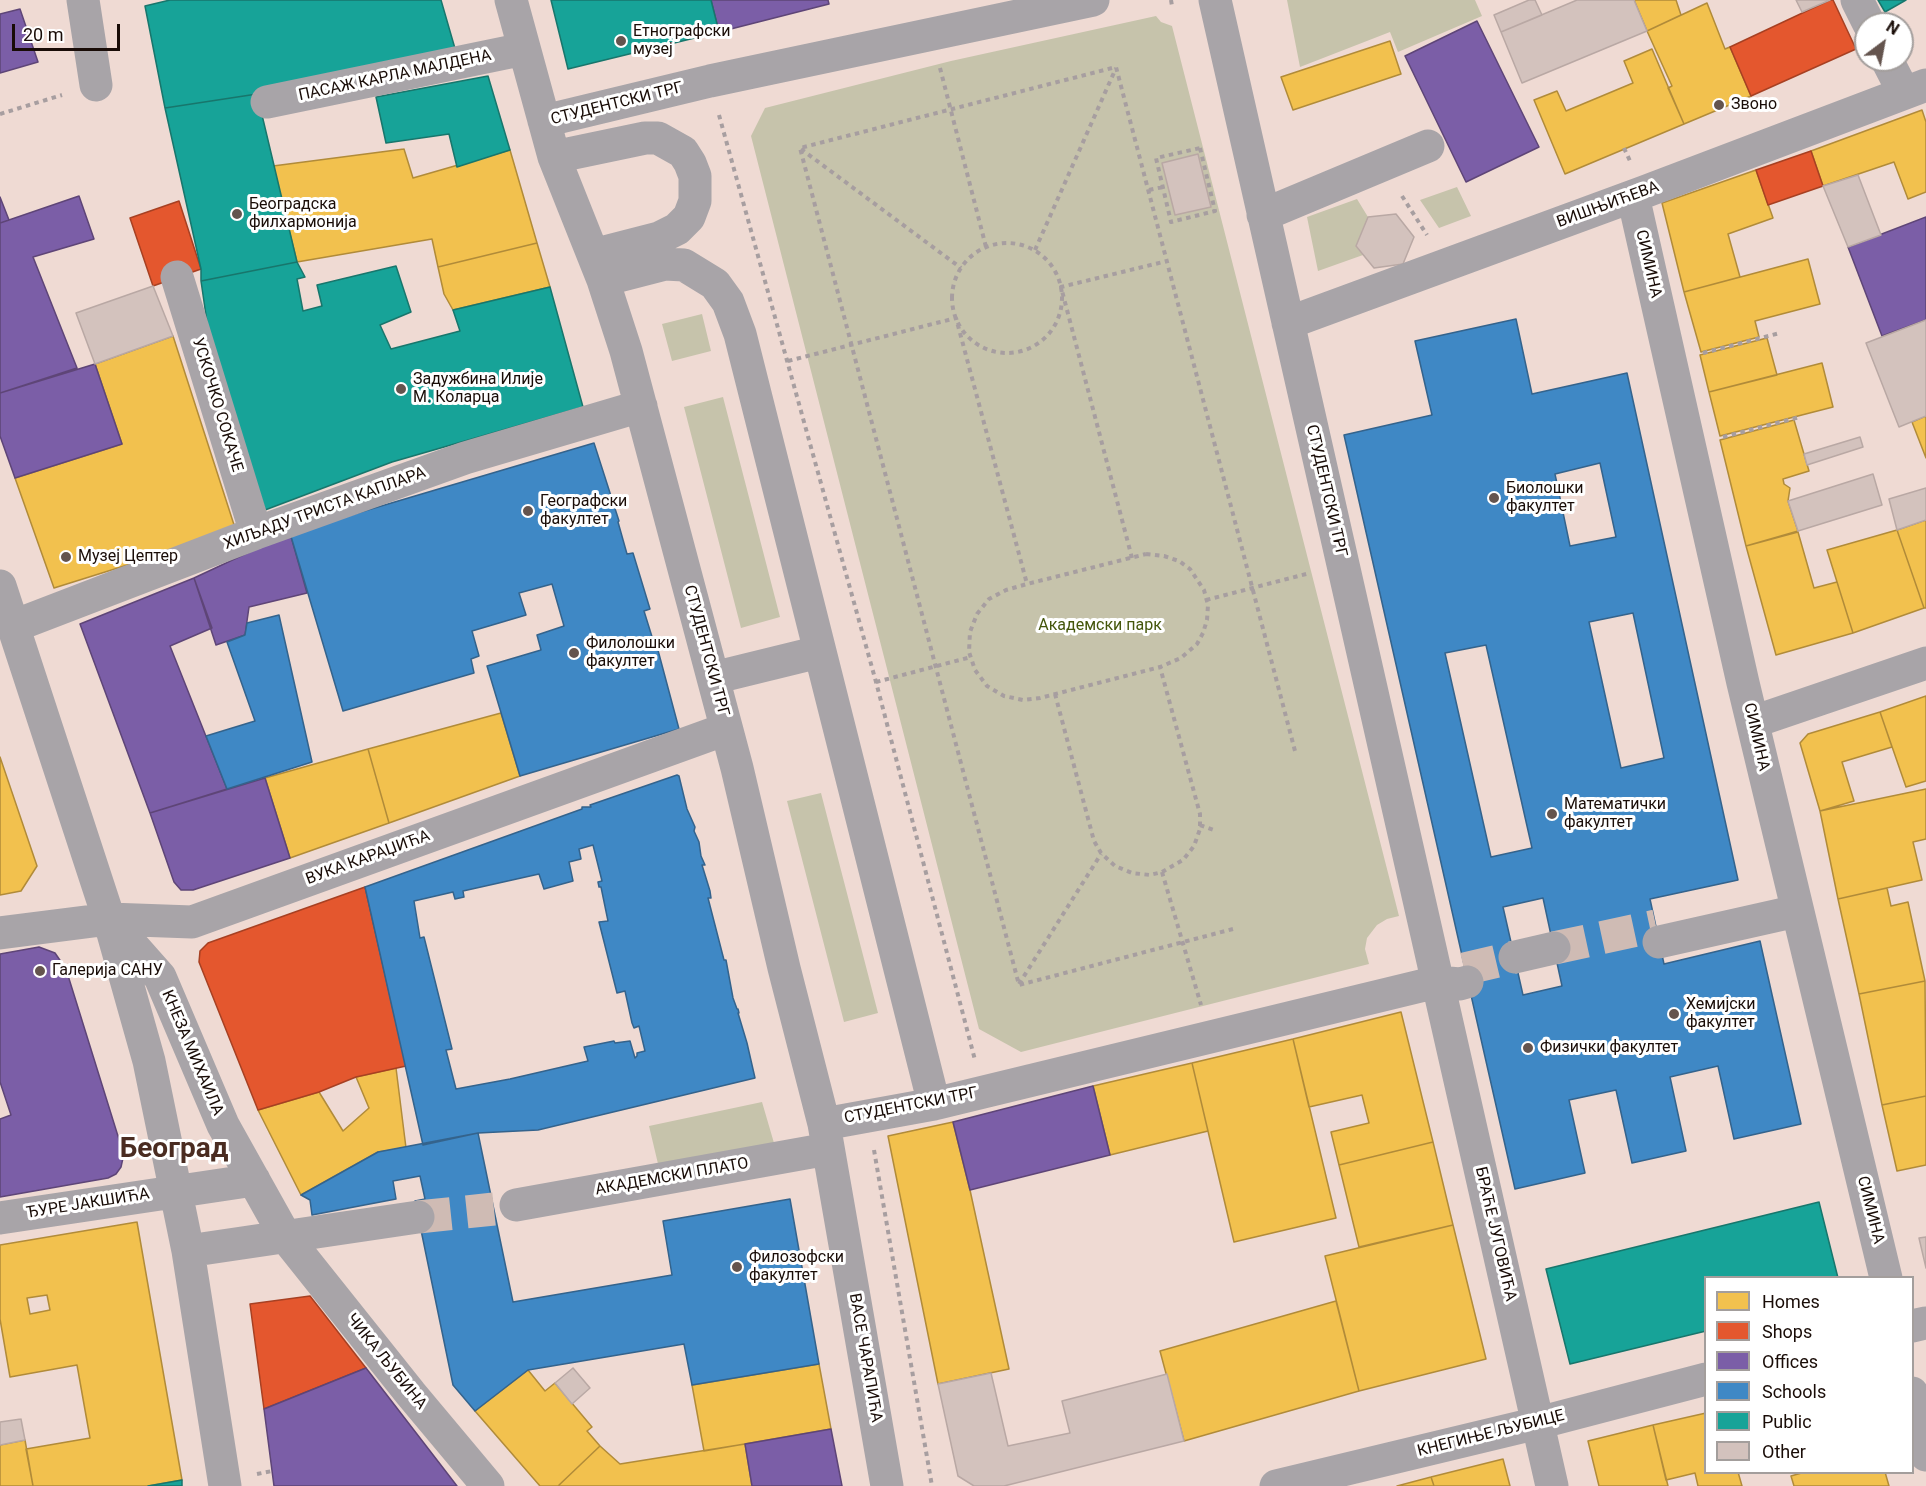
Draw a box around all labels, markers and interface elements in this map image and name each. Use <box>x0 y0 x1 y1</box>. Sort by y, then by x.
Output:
scale bar <box>15 12 123 50</box>
north arrow <box>1854 12 1914 72</box>
text: N <box>1883 17 1903 39</box>
place label: Етнографски музеј <box>633 22 730 60</box>
text: 20 m <box>23 24 63 45</box>
marker: Етнографски музеј <box>614 34 628 48</box>
street label: ПАСАЖ КАРЛА МАЛДЕНА <box>297 46 493 106</box>
street label: СТУДЕНТСКИ ТРГ <box>549 78 685 130</box>
place label: Звоно <box>1731 95 1777 115</box>
marker: Звоно <box>1712 98 1726 112</box>
street label: ВИШЊИЋЕВА <box>1554 178 1662 232</box>
place label: Београдска филхармонија <box>249 195 357 233</box>
marker: Београдска филхармонија <box>230 207 244 221</box>
street label: СИМИНА <box>1631 228 1665 300</box>
street label: УСКОЧКО СОКАЧЕ <box>187 336 247 474</box>
place label: Задужбина Илије М. Коларца <box>413 370 543 408</box>
marker: Задужбина Илије М. Коларца <box>394 382 408 396</box>
street label: СТУДЕНТСКИ ТРГ <box>1301 423 1351 559</box>
street label: ХИЉАДУ ТРИСТА КАПЛАРА <box>221 463 429 555</box>
place label: Биолошки факултет <box>1506 479 1584 517</box>
marker: Биолошки факултет <box>1487 491 1501 505</box>
place label: Географски факултет <box>540 492 627 530</box>
marker: Географски факултет <box>521 504 535 518</box>
place label: Музеј Цептер <box>78 547 178 567</box>
marker: Музеј Цептер <box>59 550 73 564</box>
street label: СТУДЕНТСКИ ТРГ <box>679 583 733 719</box>
park label: Академски парк <box>1038 616 1162 636</box>
place label: Филолошки факултет <box>586 634 675 672</box>
marker: Филолошки факултет <box>567 646 581 660</box>
street label: СИМИНА <box>1739 701 1773 773</box>
place label: Математички факултет <box>1564 795 1666 833</box>
marker: Математички факултет <box>1545 807 1559 821</box>
street label: ВУКА КАРАЏИЋА <box>303 827 433 889</box>
place label: Галерија САНУ <box>52 961 163 981</box>
marker: Галерија САНУ <box>33 964 47 978</box>
street label: КНЕЗА МИХАИЛА <box>157 988 227 1118</box>
place label: Хемијски факултет <box>1686 995 1756 1033</box>
marker: Хемијски факултет <box>1667 1007 1681 1021</box>
place label: Физички факултет <box>1540 1038 1678 1058</box>
marker: Физички факултет <box>1521 1041 1535 1055</box>
street label: СТУДЕНТСКИ ТРГ <box>843 1084 979 1128</box>
district label: Београд <box>120 1133 228 1167</box>
street label: АКАДЕМСКИ ПЛАТО <box>594 1154 750 1200</box>
street label: БРАЋЕ ЈУГОВИЋА <box>1470 1165 1520 1303</box>
street label: СИМИНА <box>1852 1174 1888 1246</box>
street label: ЂУРЕ ЈАКШИЋА <box>25 1185 151 1223</box>
place label: Филозофски факултет <box>749 1248 844 1286</box>
marker: Филозофски факултет <box>730 1260 744 1274</box>
legend <box>1704 1276 1914 1474</box>
text: Homes <box>1762 1291 1820 1312</box>
street label: ВАСЕ ЧАРАПИЋА <box>844 1292 886 1424</box>
street label: ЧИКА ЉУБИНА <box>342 1310 430 1414</box>
text: Shops <box>1762 1321 1812 1342</box>
text: Offices <box>1762 1351 1818 1372</box>
text: Schools <box>1762 1381 1826 1402</box>
street label: КНЕГИЊЕ ЉУБИЦЕ <box>1416 1406 1566 1462</box>
text: Public <box>1762 1411 1812 1432</box>
text: Other <box>1762 1441 1806 1462</box>

